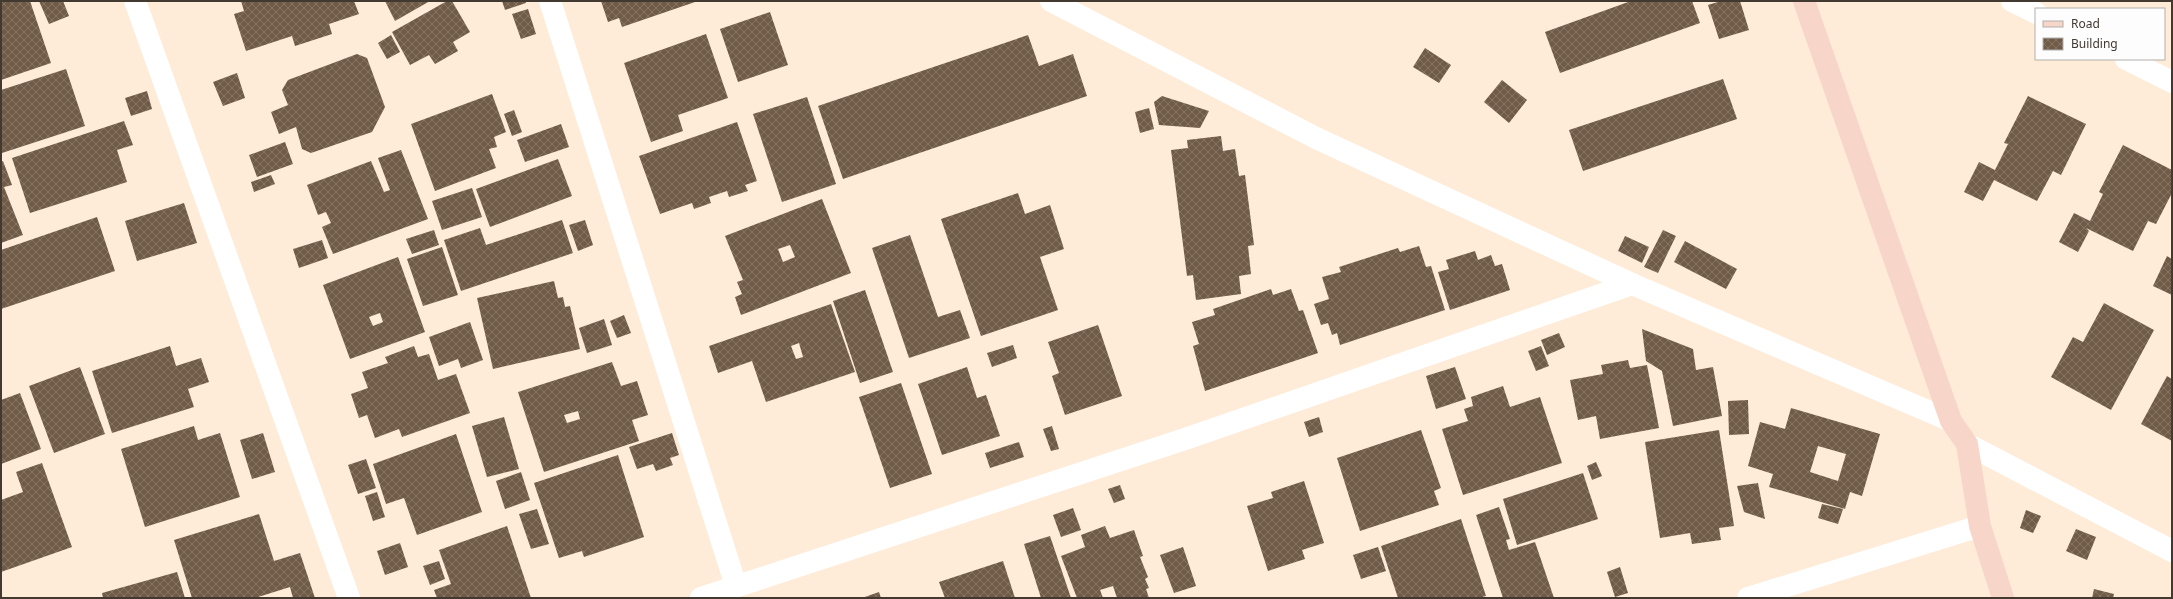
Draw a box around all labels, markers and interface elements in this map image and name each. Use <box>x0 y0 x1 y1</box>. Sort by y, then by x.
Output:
legend <box>2035 8 2165 60</box>
text: Road <box>2071 15 2100 32</box>
text: Building <box>2071 35 2118 52</box>

